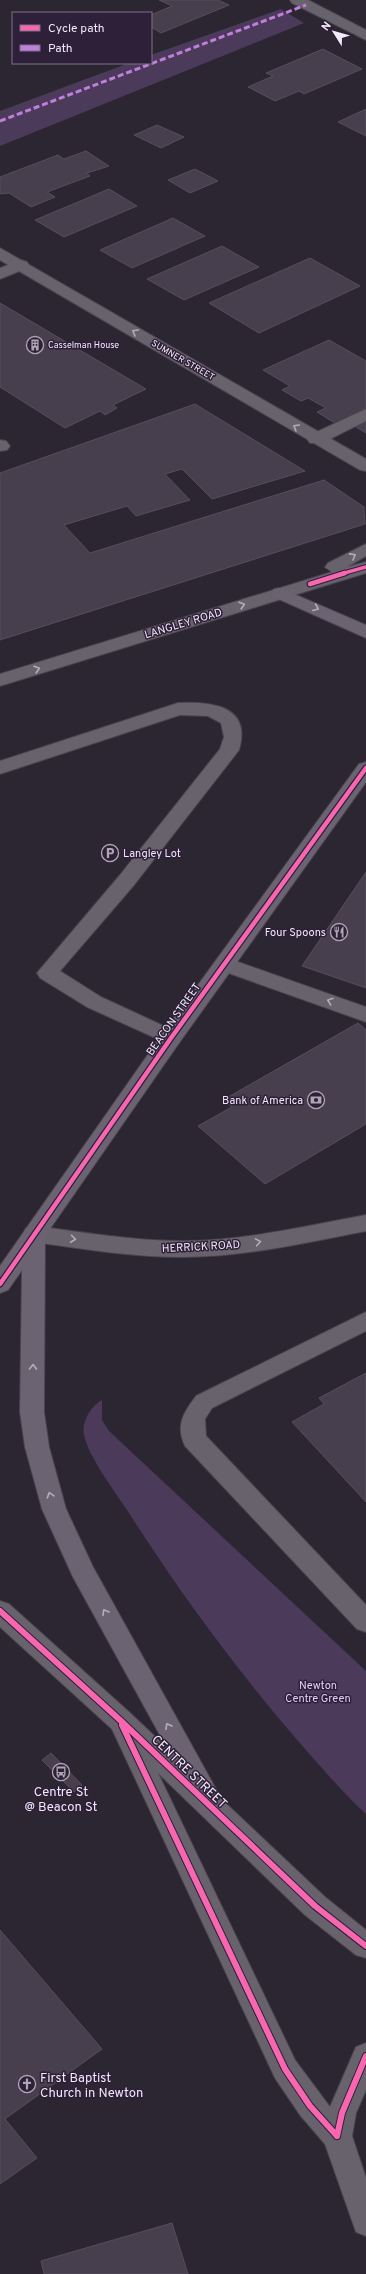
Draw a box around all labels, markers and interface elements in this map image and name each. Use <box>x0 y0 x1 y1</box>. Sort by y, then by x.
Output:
legend <box>12 12 152 64</box>
north arrow <box>314 12 354 52</box>
text: N <box>319 19 335 34</box>
text: Cycle path <box>48 21 105 37</box>
text: Path <box>48 41 73 57</box>
one-way arrow <box>132 330 139 337</box>
building icon: Casselman House <box>25 335 45 355</box>
street label: SUMNER STREET <box>149 338 216 383</box>
place label: Casselman House <box>48 340 119 351</box>
one-way arrow <box>292 424 300 431</box>
one-way arrow <box>349 554 356 561</box>
one-way arrow <box>238 601 245 610</box>
one-way arrow <box>312 604 319 612</box>
street label: LANGLEY ROAD <box>143 606 224 642</box>
one-way arrow <box>34 665 41 674</box>
parking icon: Langley Lot <box>100 843 120 863</box>
place label: Langley Lot <box>123 847 181 861</box>
restaurant icon: Four Spoons <box>329 922 349 942</box>
place label: Four Spoons <box>265 926 326 940</box>
street label: BEACON STREET <box>144 980 204 1059</box>
one-way arrow <box>327 997 334 1005</box>
bank icon: Bank of America <box>306 1090 326 1110</box>
place label: Bank of America <box>222 1094 303 1108</box>
one-way arrow <box>70 1234 76 1243</box>
street label: HERRICK ROAD <box>162 1238 241 1256</box>
one-way arrow <box>255 1238 261 1246</box>
one-way arrow <box>29 1364 37 1370</box>
one-way arrow <box>46 1492 55 1499</box>
one-way arrow <box>103 1609 110 1616</box>
park label: Newton Centre Green <box>285 1679 351 1706</box>
one-way arrow <box>165 1723 173 1730</box>
street label: CENTRE STREET <box>147 1732 230 1813</box>
bus stop icon: Centre St @ Beacon St <box>51 1762 71 1782</box>
place label: Centre St @ Beacon St <box>25 1785 98 1816</box>
place label: First Baptist Church in Newton <box>40 2071 143 2102</box>
church icon: First Baptist Church in Newton <box>17 2074 37 2094</box>

